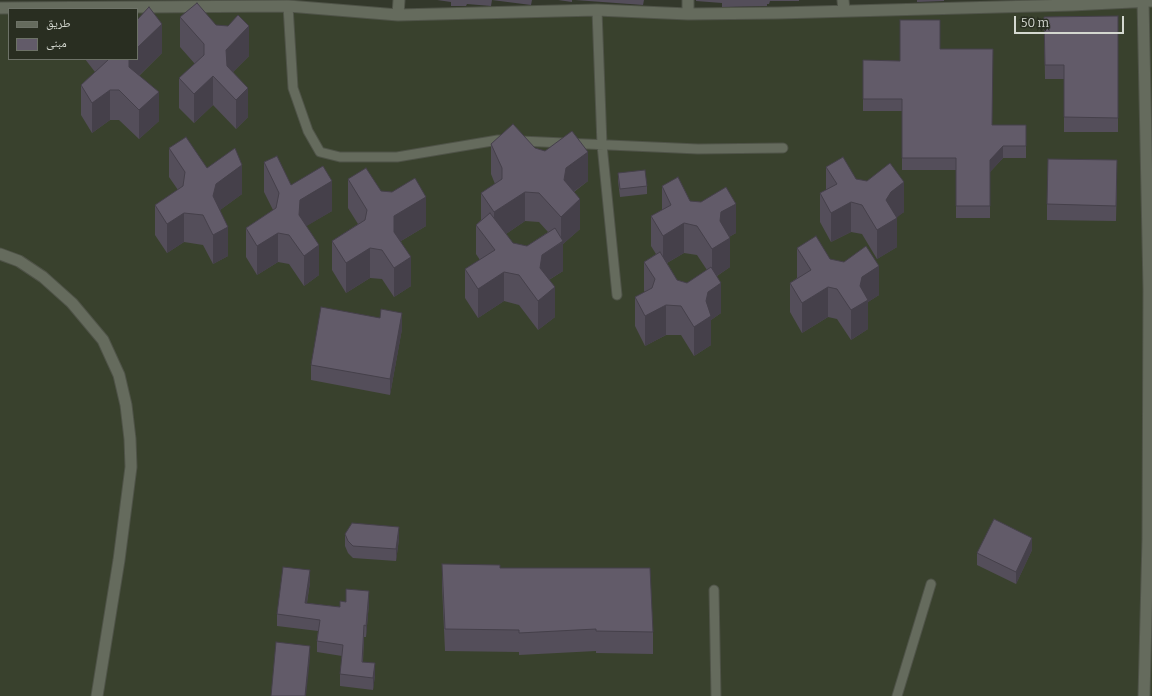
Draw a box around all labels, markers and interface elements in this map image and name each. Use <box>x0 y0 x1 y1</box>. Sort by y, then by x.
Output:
legend <box>8 8 138 60</box>
scale bar <box>1016 8 1126 34</box>
text: طريق <box>46 16 71 30</box>
text: 50 m <box>1021 16 1049 30</box>
text: مبنى <box>46 36 67 50</box>

